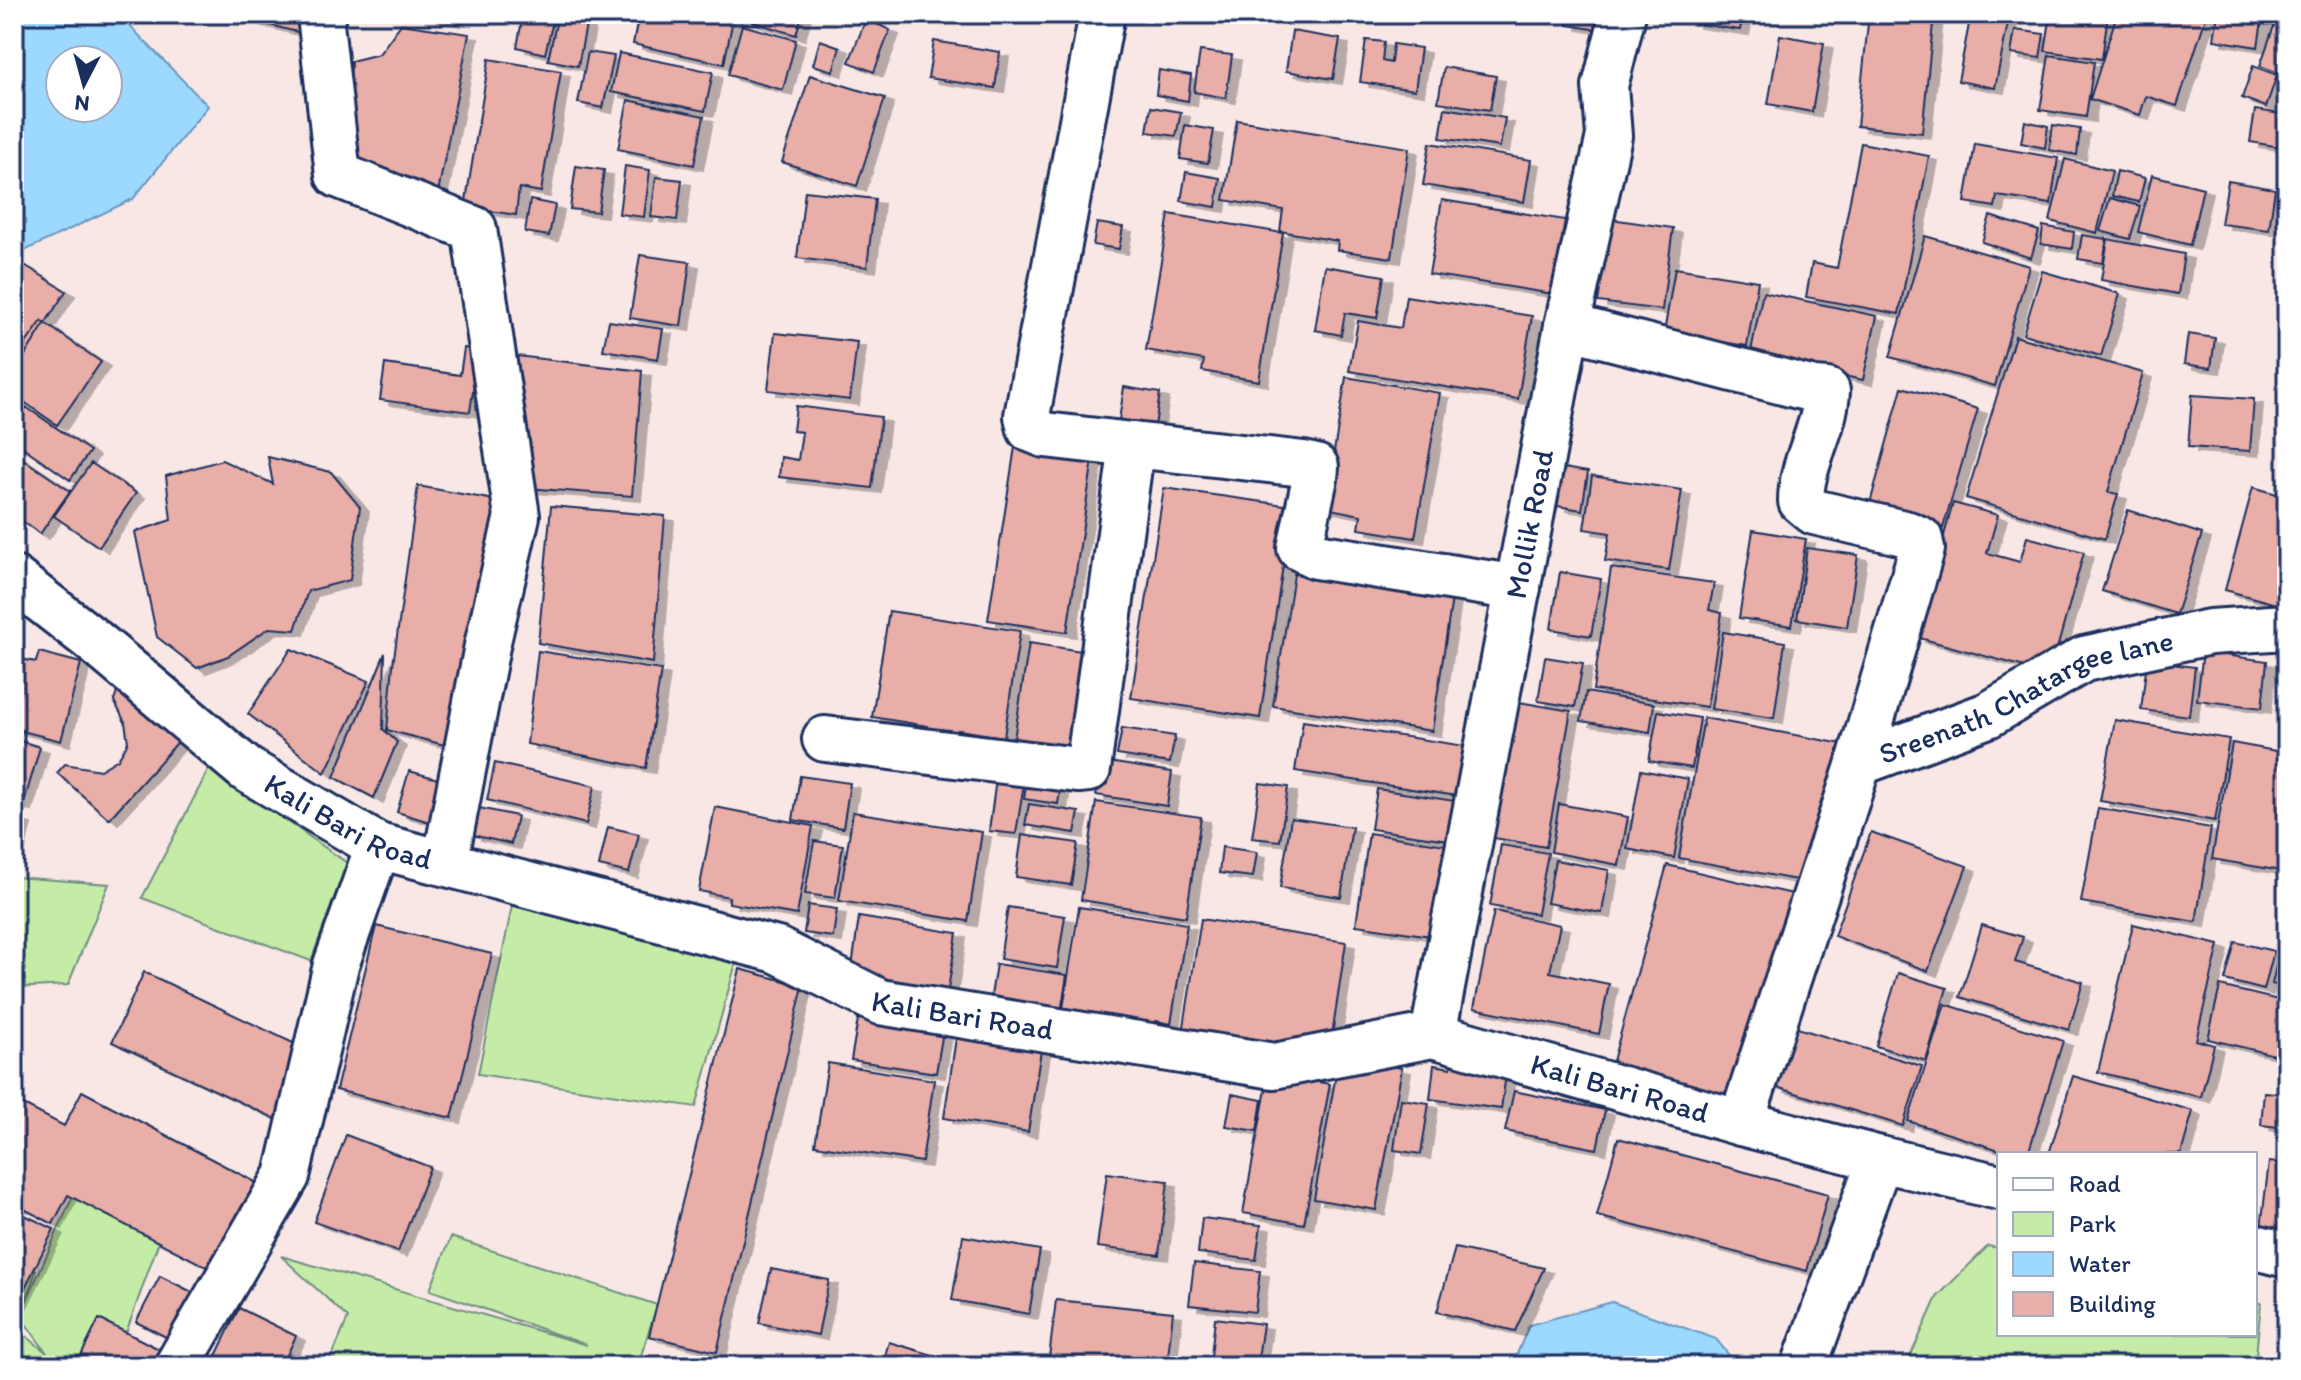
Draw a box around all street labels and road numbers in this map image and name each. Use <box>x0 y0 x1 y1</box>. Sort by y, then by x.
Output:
street label: Mollik Road <box>1497 446 1561 602</box>
street label: Sreenath Chatargee lane <box>1874 621 2177 772</box>
street label: Kali Bari Road <box>258 765 436 877</box>
street label: Kali Bari Road <box>869 982 1056 1048</box>
street label: Kali Bari Road <box>1527 1045 1713 1131</box>

